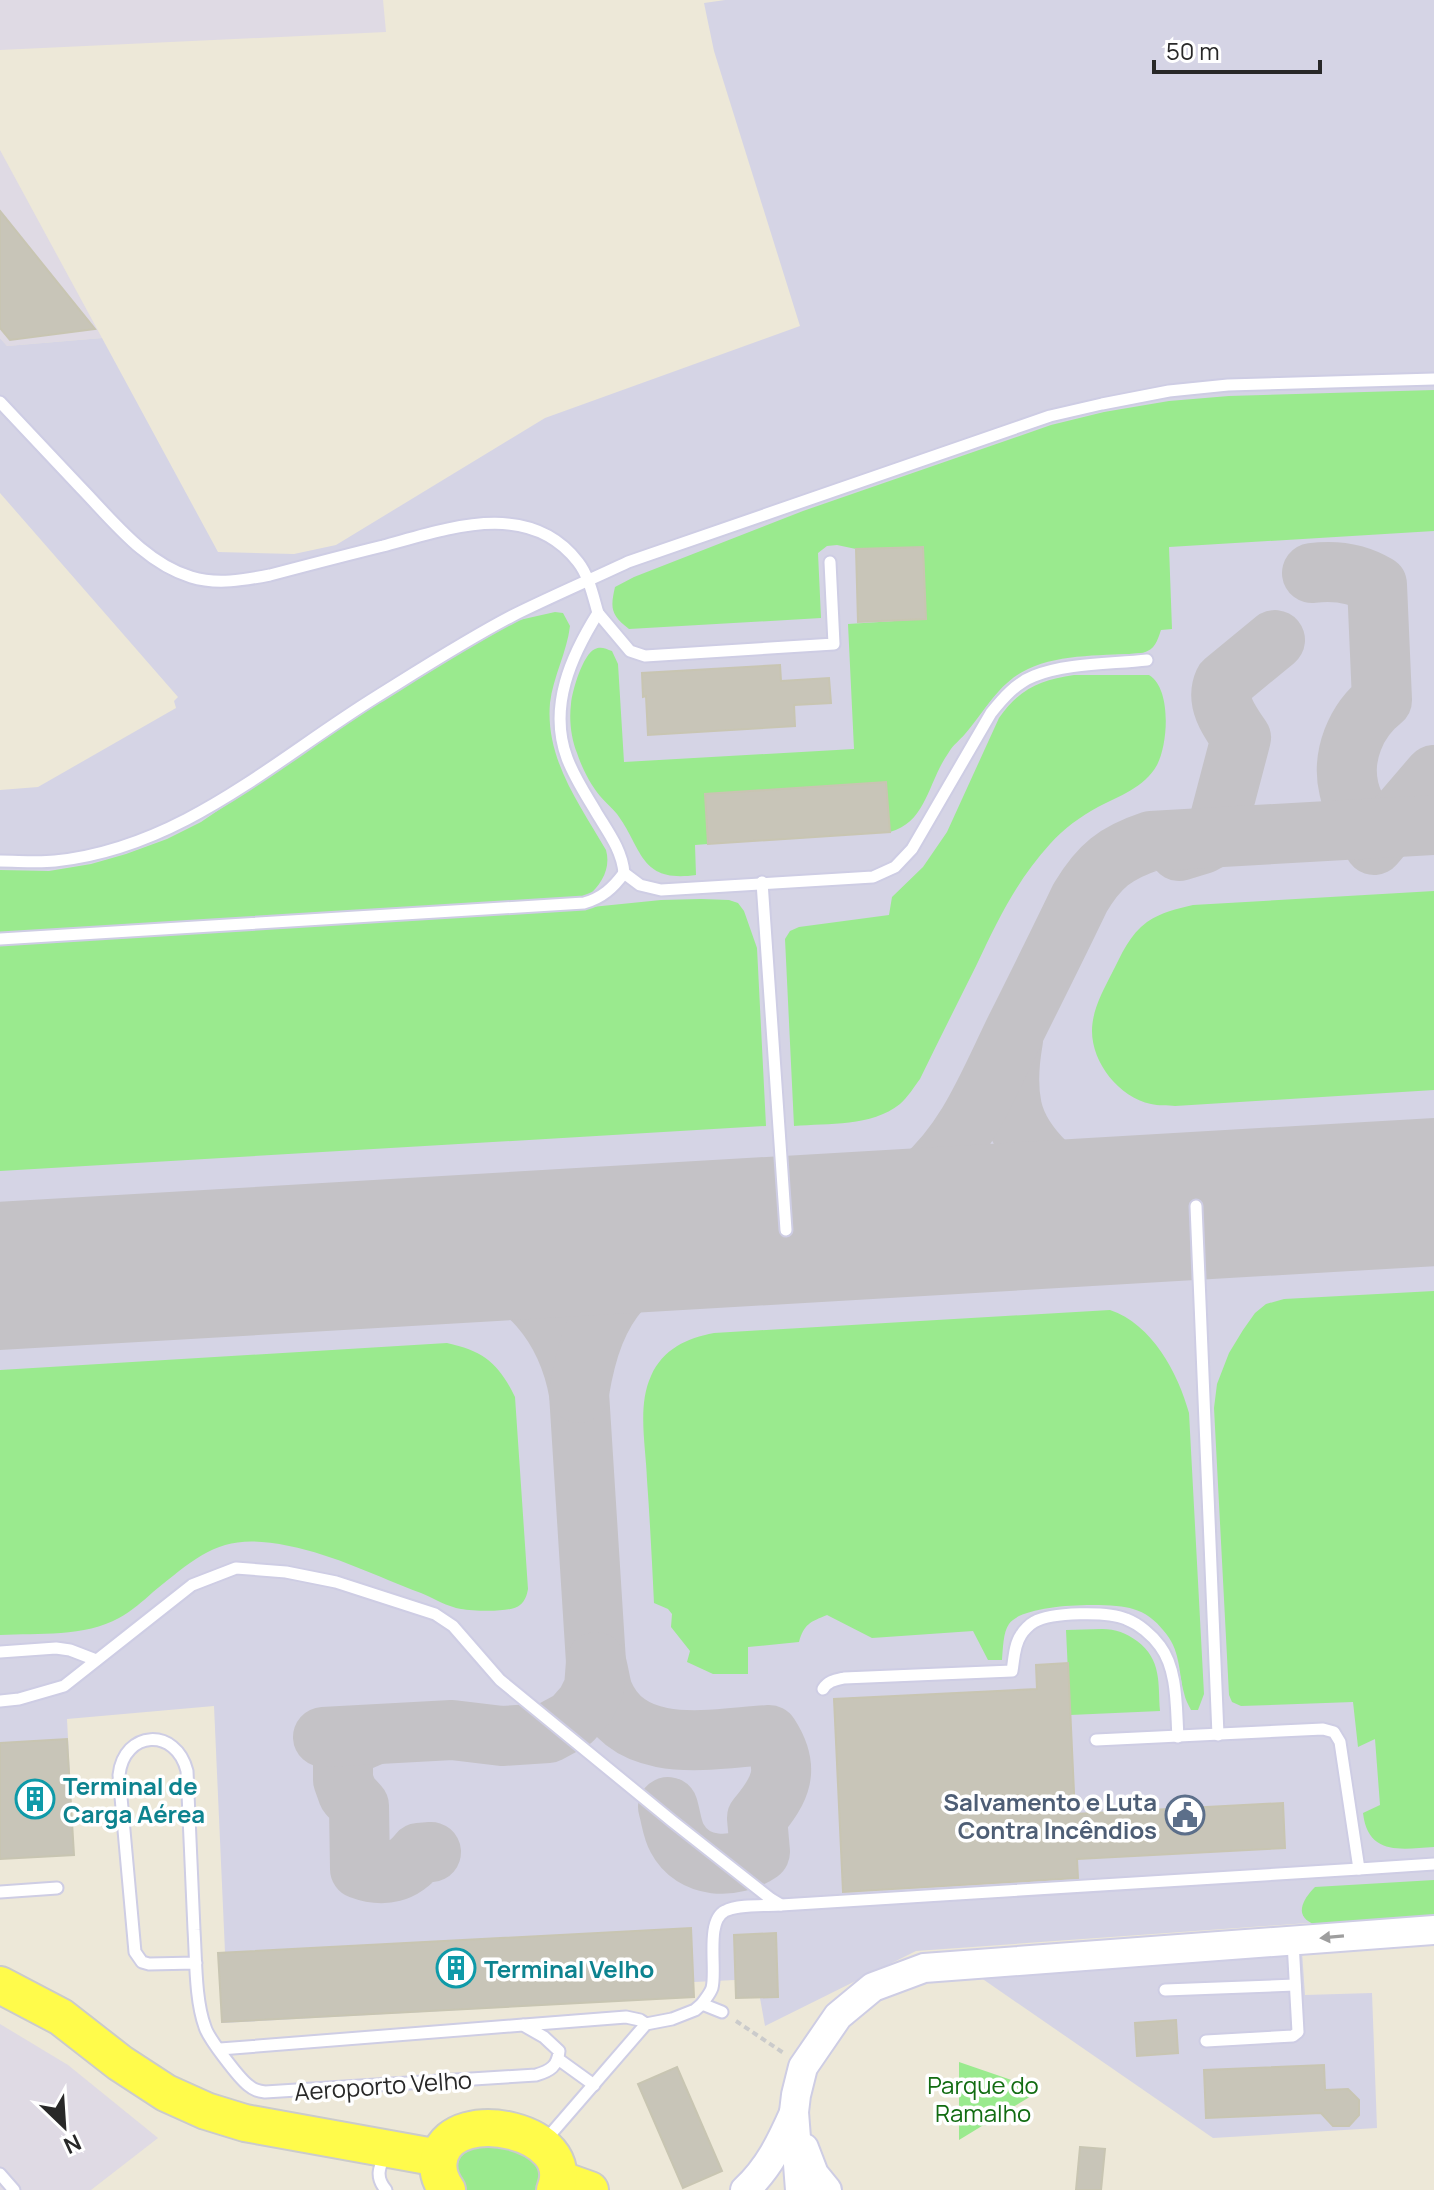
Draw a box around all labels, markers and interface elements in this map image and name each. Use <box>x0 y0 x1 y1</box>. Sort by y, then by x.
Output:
scale bar <box>1154 24 1320 74</box>
text: 50 m <box>1166 34 1220 67</box>
place label: Terminal de Carga Aérea <box>63 1769 205 1830</box>
building icon: Terminal de Carga Aérea <box>14 1778 56 1820</box>
place label: Salvamento e Luta Contra Incêndios <box>943 1785 1157 1846</box>
public building icon: Salvamento e Luta Contra Incêndios <box>1164 1794 1206 1836</box>
one-way arrow <box>1319 1931 1344 1944</box>
building icon: Terminal Velho <box>435 1947 477 1989</box>
place label: Terminal Velho <box>484 1952 654 1985</box>
street label: Aeroporto Velho <box>293 2062 473 2108</box>
park label: Parque do Ramalho <box>927 2068 1039 2129</box>
north arrow <box>24 2086 104 2166</box>
text: N <box>59 2127 86 2161</box>

